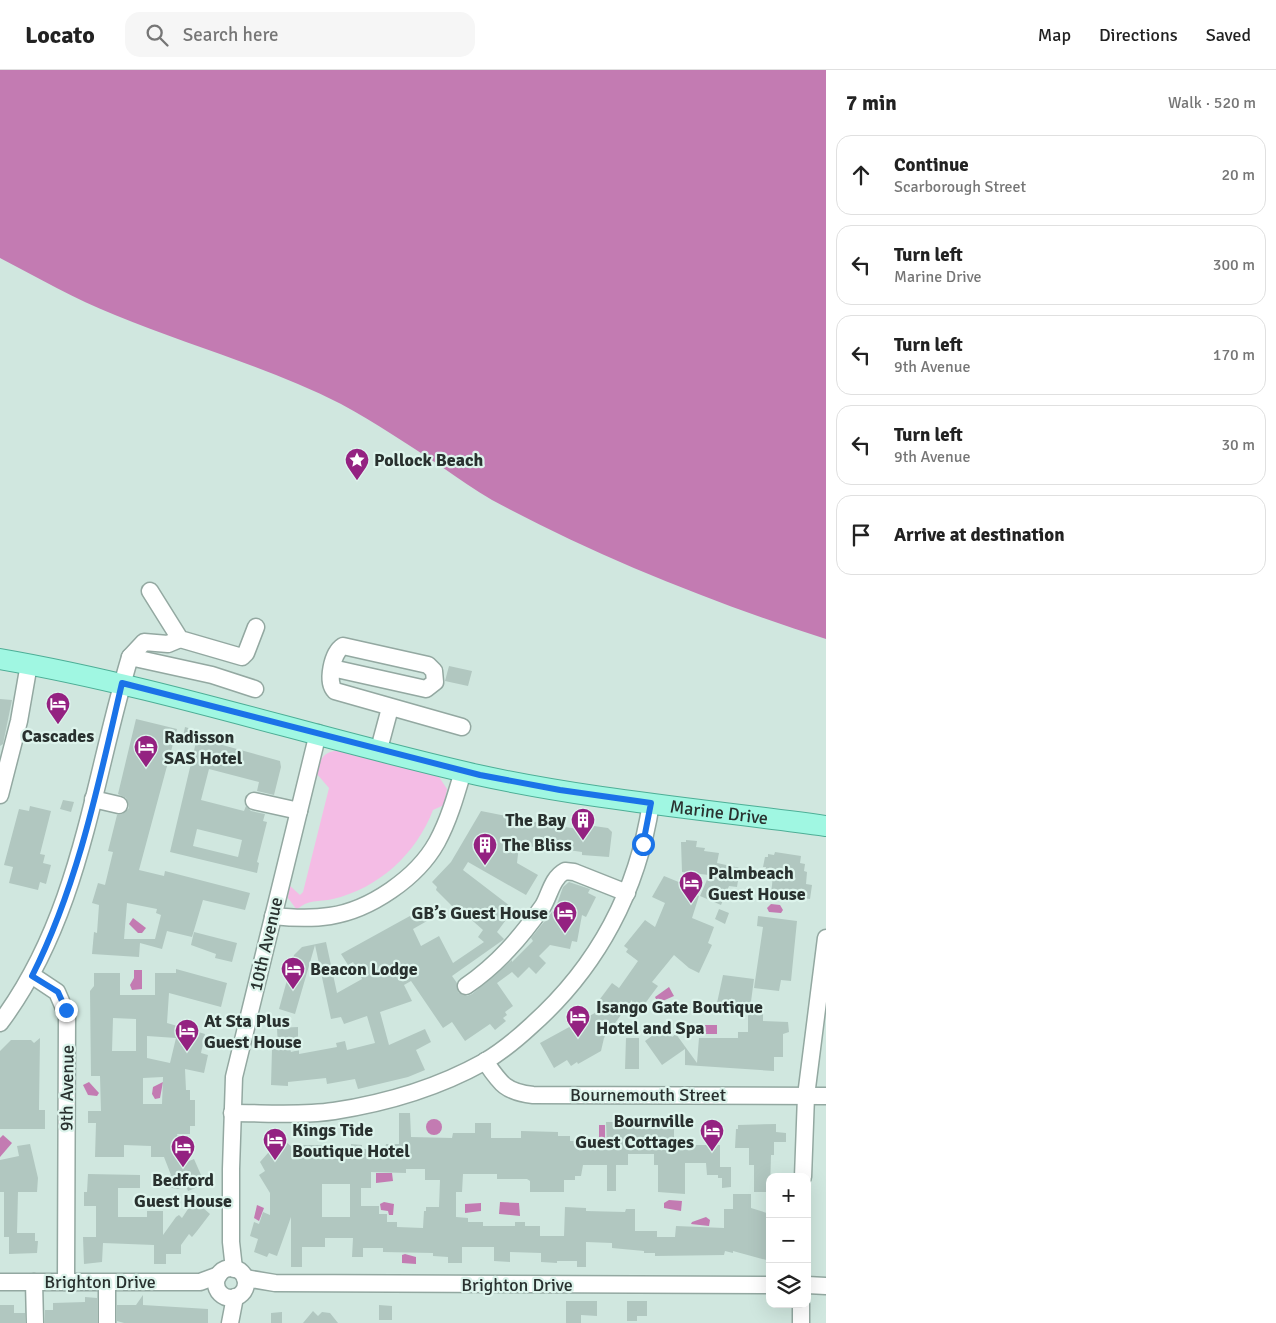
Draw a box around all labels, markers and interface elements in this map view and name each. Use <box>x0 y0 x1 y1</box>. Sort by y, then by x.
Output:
search box <box>125 12 475 57</box>
text: Locato <box>25 20 95 50</box>
icon: search <box>143 21 171 49</box>
text: Search here <box>183 23 279 47</box>
text: Map <box>1038 24 1071 46</box>
text: Directions <box>1099 24 1178 46</box>
text: Saved <box>1206 24 1251 46</box>
text: 7 min <box>846 90 897 116</box>
text: Walk · 520 m <box>1168 93 1256 113</box>
text: Continue <box>894 153 969 177</box>
icon: ahead <box>847 161 875 189</box>
text: 20 m <box>1221 165 1255 185</box>
text: Scarborough Street <box>894 177 1026 197</box>
text: Turn left <box>894 243 963 267</box>
icon: left <box>847 251 875 279</box>
text: 300 m <box>1213 255 1255 275</box>
text: Marine Drive <box>894 267 982 287</box>
text: Turn left <box>894 333 963 357</box>
icon: left <box>847 341 875 369</box>
text: 170 m <box>1213 345 1255 365</box>
text: 9th Avenue <box>894 357 971 377</box>
text: Turn left <box>894 423 963 447</box>
icon: left <box>847 431 875 459</box>
text: 30 m <box>1221 435 1255 455</box>
place icon: Pollock Beach <box>344 447 370 481</box>
text: 9th Avenue <box>894 447 971 467</box>
place label: Pollock Beach <box>374 449 483 471</box>
icon: arrive <box>847 521 875 549</box>
text: Arrive at destination <box>894 523 1065 547</box>
hotel icon: Cascades <box>45 691 71 725</box>
place label: Cascades <box>22 725 94 747</box>
place label: Radisson SAS Hotel <box>164 726 243 769</box>
hotel icon: Radisson SAS Hotel <box>133 734 159 768</box>
street label: Marine Drive <box>669 795 769 829</box>
building icon: The Bay <box>570 807 596 841</box>
place label: The Bay <box>505 809 566 831</box>
building icon: The Bliss <box>472 832 498 866</box>
route start <box>632 833 655 856</box>
place label: The Bliss <box>502 834 572 856</box>
place label: Palmbeach Guest House <box>708 862 806 905</box>
hotel icon: Palmbeach Guest House <box>678 870 704 904</box>
street label: 10th Avenue <box>245 895 287 993</box>
hotel icon: GB’s Guest House <box>552 900 578 934</box>
place label: GB’s Guest House <box>412 902 548 924</box>
hotel icon: Beacon Lodge <box>280 956 306 990</box>
place label: Beacon Lodge <box>310 958 418 980</box>
place label: Isango Gate Boutique Hotel and Spa <box>596 996 763 1039</box>
route end <box>55 999 78 1022</box>
hotel icon: Isango Gate Boutique Hotel and Spa <box>565 1004 591 1038</box>
place label: At Sta Plus Guest House <box>204 1010 302 1053</box>
hotel icon: At Sta Plus Guest House <box>174 1018 200 1052</box>
street label: 9th Avenue <box>55 1045 79 1131</box>
street label: Bournemouth Street <box>570 1084 726 1106</box>
place label: Bournville Guest Cottages <box>575 1110 694 1153</box>
hotel icon: Bournville Guest Cottages <box>699 1118 725 1152</box>
place label: Kings Tide Boutique Hotel <box>292 1119 410 1162</box>
hotel icon: Kings Tide Boutique Hotel <box>262 1127 288 1161</box>
hotel icon: Bedford Guest House <box>170 1134 196 1168</box>
place label: Bedford Guest House <box>134 1169 232 1212</box>
map controls <box>766 1173 811 1308</box>
button: + <box>766 1173 811 1218</box>
button: − <box>766 1218 811 1263</box>
button: layers <box>766 1263 811 1308</box>
street label: Brighton Drive <box>44 1271 156 1293</box>
street label: Brighton Drive <box>461 1274 573 1296</box>

